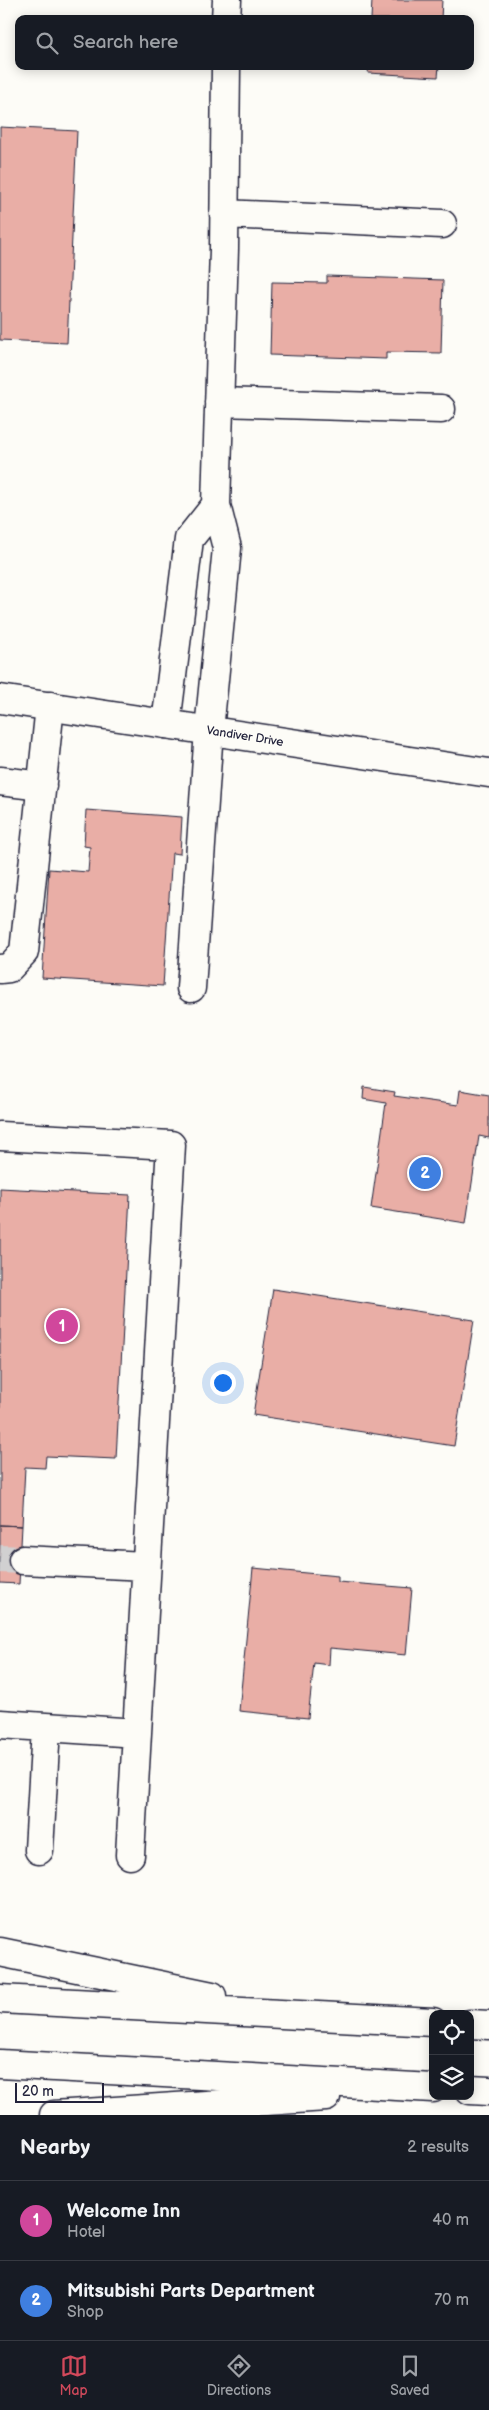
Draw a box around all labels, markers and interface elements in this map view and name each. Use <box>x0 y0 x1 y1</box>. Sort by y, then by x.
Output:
search box <box>15 15 474 70</box>
icon: search <box>33 29 61 57</box>
text: Search here <box>73 31 178 54</box>
street label: Vandiver Drive <box>205 723 285 750</box>
pin: 2 <box>409 1154 441 1192</box>
pin: 1 <box>46 1307 78 1345</box>
your location <box>210 1370 236 1396</box>
map controls <box>429 2010 474 2100</box>
button: locate <box>429 2010 474 2055</box>
button: layers <box>429 2055 474 2100</box>
scale bar <box>15 2080 104 2103</box>
text: 20 m <box>22 2083 54 2100</box>
text: Nearby <box>20 2135 90 2160</box>
text: 2 results <box>407 2138 469 2157</box>
text: Welcome Inn <box>67 2200 180 2223</box>
text: 1 <box>33 2211 39 2230</box>
text: 40 m <box>432 2211 469 2230</box>
text: Hotel <box>67 2223 105 2242</box>
text: Mitsubishi Parts Department <box>67 2280 315 2303</box>
text: 2 <box>31 2291 41 2310</box>
text: 70 m <box>434 2291 469 2310</box>
text: Shop <box>67 2303 104 2322</box>
tab: Map <box>60 2352 88 2399</box>
tab: Directions <box>207 2352 271 2399</box>
tab: Saved <box>390 2352 429 2399</box>

